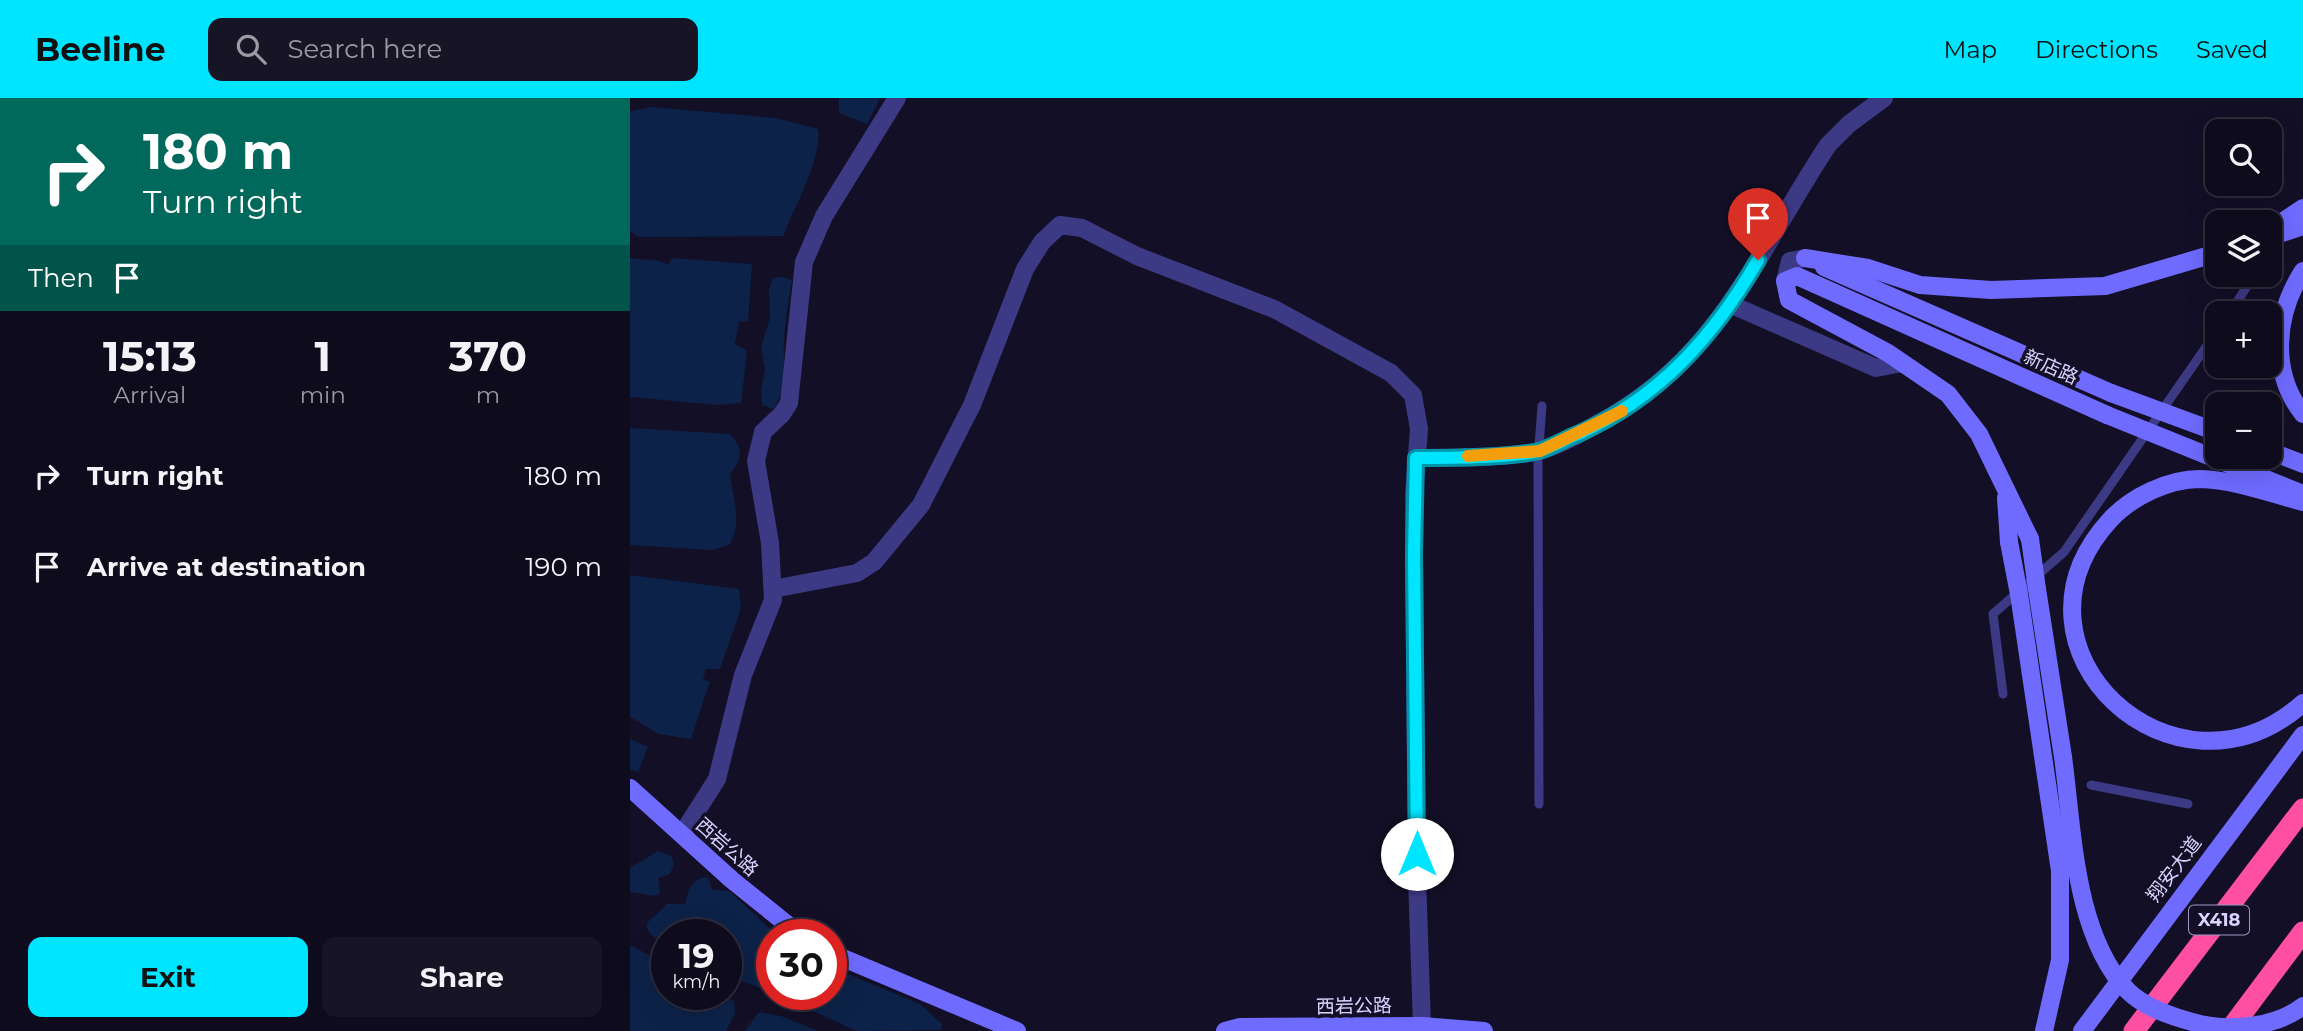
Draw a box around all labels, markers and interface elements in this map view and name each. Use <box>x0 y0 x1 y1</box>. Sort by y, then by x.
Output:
search box <box>208 18 698 81</box>
text: Beeline <box>35 29 166 69</box>
icon: search <box>232 30 270 68</box>
text: Search here <box>288 33 442 65</box>
text: Map <box>1944 35 1997 64</box>
text: Directions <box>2035 35 2158 64</box>
text: Saved <box>2196 35 2268 64</box>
map controls <box>2205 119 2282 469</box>
button: search <box>2205 119 2282 196</box>
text: 180 m <box>143 122 293 181</box>
icon: right <box>28 126 119 217</box>
text: Turn right <box>143 182 303 221</box>
pin <box>1728 188 1788 260</box>
icon: arrive <box>1739 199 1777 237</box>
button: layers <box>2205 210 2282 287</box>
icon: arrive <box>108 259 146 297</box>
text: Then <box>28 262 94 294</box>
button: + <box>2205 301 2282 378</box>
text: 15:13 <box>103 330 197 382</box>
text: 1 <box>315 330 331 382</box>
text: 370 <box>449 330 527 382</box>
street label: 新店路 <box>2020 345 2082 389</box>
text: Arrival <box>114 381 186 409</box>
text: min <box>300 381 346 409</box>
text: m <box>476 381 500 409</box>
button: − <box>2205 392 2282 469</box>
icon: right <box>28 457 66 495</box>
text: Turn right <box>87 460 223 492</box>
text: 180 m <box>524 460 602 492</box>
icon: arrive <box>28 548 66 586</box>
text: Arrive at destination <box>87 551 366 583</box>
text: 190 m <box>525 551 602 583</box>
street label: 西岩公路 <box>691 813 763 881</box>
position arrow <box>1380 817 1454 891</box>
street label: 翔安大道 <box>2142 832 2206 906</box>
road number: X418 <box>2189 906 2249 934</box>
speed limit sign: 30 <box>756 919 847 1010</box>
text: 19 <box>678 934 715 977</box>
button: Exit <box>28 937 308 1017</box>
button: Share <box>322 937 602 1017</box>
text: km/h <box>672 971 721 993</box>
street label: 西岩公路 <box>1316 994 1392 1018</box>

